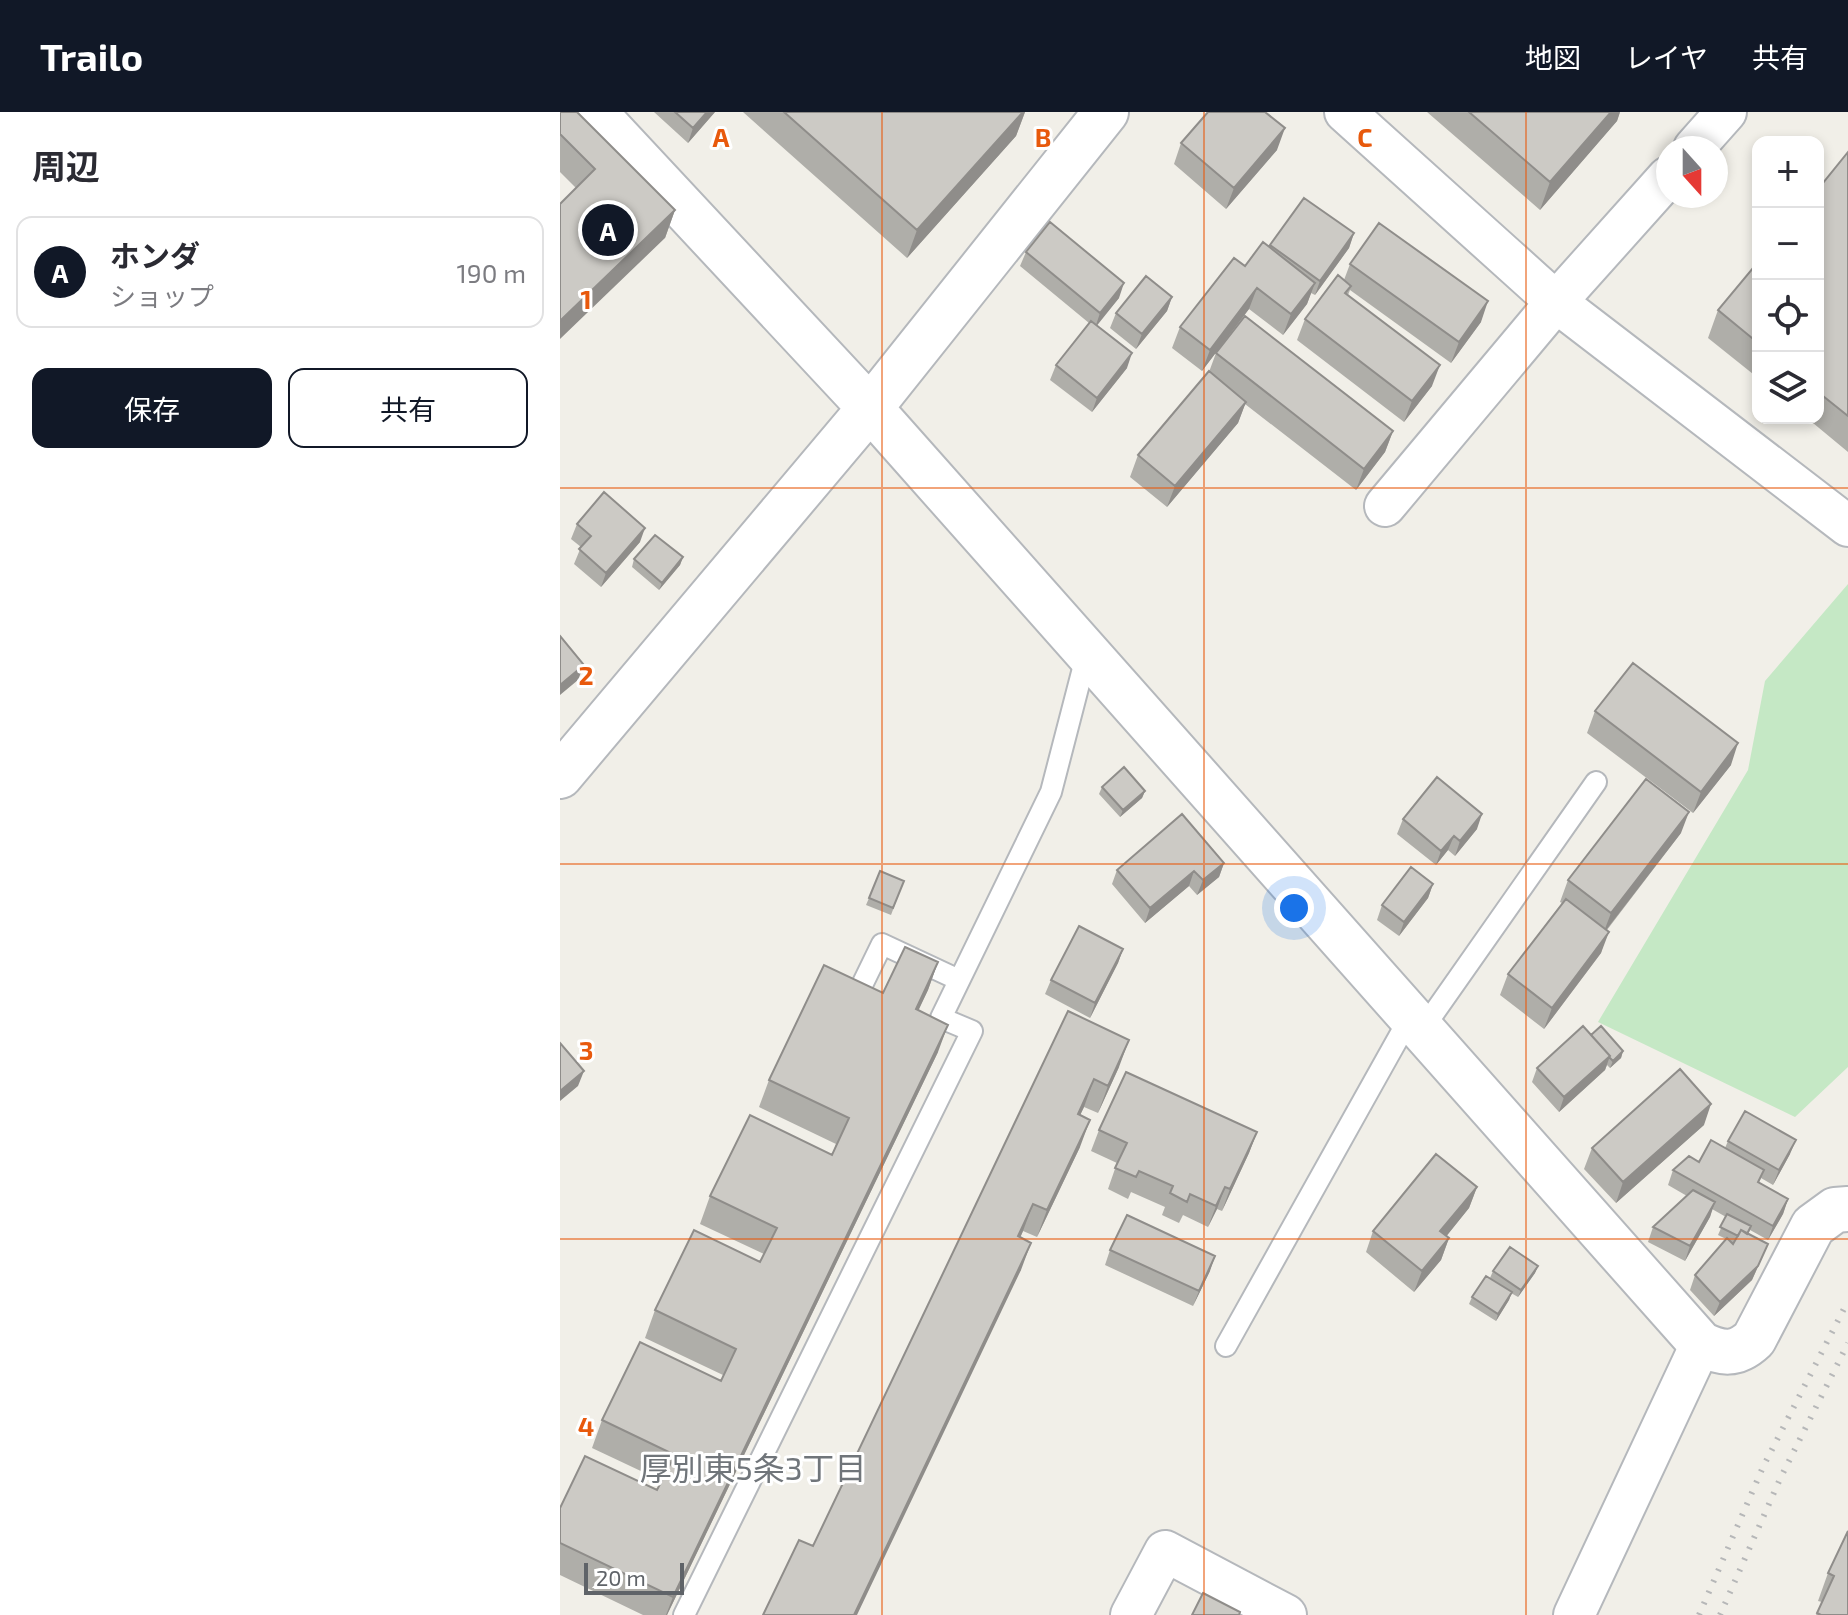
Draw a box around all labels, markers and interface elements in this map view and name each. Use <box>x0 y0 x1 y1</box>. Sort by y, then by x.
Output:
text: Trailo <box>40 33 143 79</box>
text: 地図 <box>1525 40 1581 74</box>
text: レイヤ <box>1625 40 1708 74</box>
text: 共有 <box>1752 40 1808 74</box>
text: A <box>713 121 730 152</box>
text: B <box>1035 121 1051 152</box>
text: C <box>1357 121 1373 152</box>
north arrow <box>1656 136 1728 208</box>
map controls <box>1752 136 1824 424</box>
button: + <box>1752 136 1824 208</box>
text: 周辺 <box>32 145 100 186</box>
pin: A <box>582 200 634 260</box>
button: − <box>1752 208 1824 280</box>
text: ホンダ <box>110 237 200 273</box>
text: A <box>52 257 68 288</box>
text: 190 m <box>457 257 526 288</box>
text: ショップ <box>110 280 214 311</box>
button: locate <box>1752 280 1824 352</box>
text: 1 <box>580 283 592 314</box>
button: layers <box>1752 352 1824 424</box>
button: 保存 <box>32 368 272 448</box>
button: 共有 <box>288 368 528 448</box>
text: 2 <box>578 659 594 690</box>
your location <box>1274 888 1314 928</box>
text: 3 <box>579 1034 593 1065</box>
text: 4 <box>578 1410 594 1441</box>
district label: 厚別東5条3丁目 <box>640 1448 866 1486</box>
scale bar <box>584 1559 684 1595</box>
text: 20 m <box>596 1564 646 1590</box>

